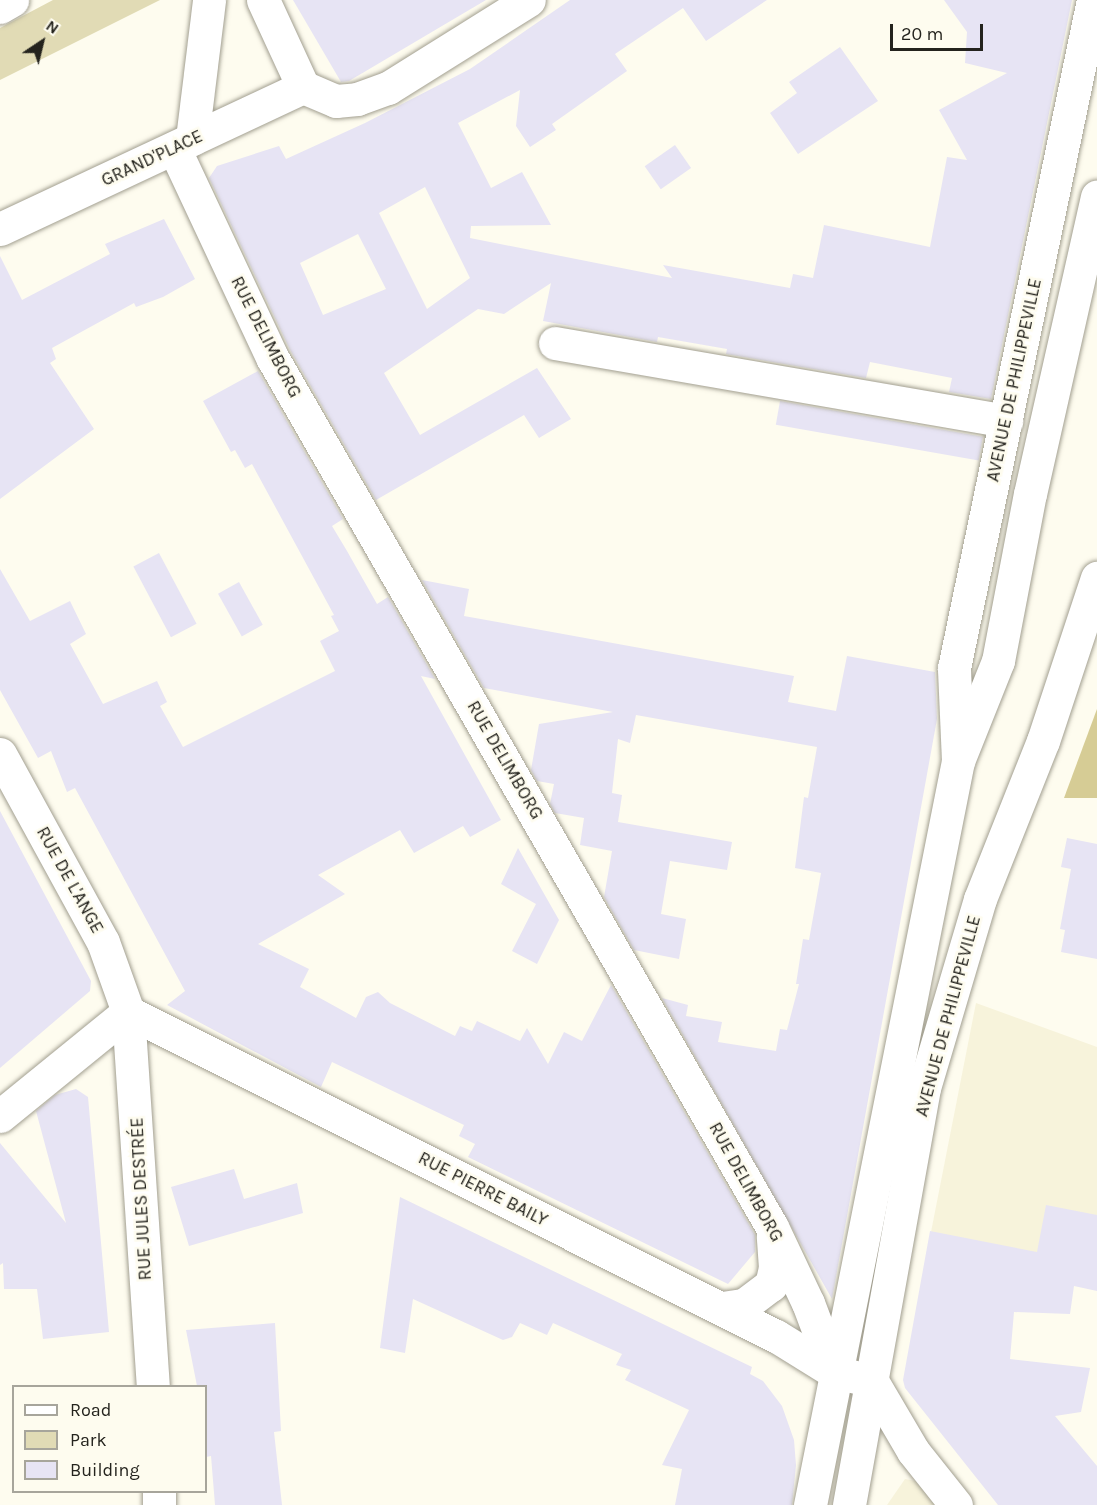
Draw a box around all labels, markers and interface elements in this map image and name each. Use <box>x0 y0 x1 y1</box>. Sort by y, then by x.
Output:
north arrow <box>12 12 72 72</box>
scale bar <box>893 12 986 50</box>
text: N <box>42 16 63 38</box>
text: 20 m <box>901 23 943 45</box>
street label: GRAND'PLACE <box>98 125 206 191</box>
street label: RUE DELIMBORG <box>226 273 306 401</box>
street label: AVENUE DE PHILIPPEVILLE <box>982 276 1046 484</box>
street label: RUE DELIMBORG <box>462 697 548 823</box>
street label: RUE DE L'ANGE <box>32 823 108 937</box>
street label: AVENUE DE PHILIPPEVILLE <box>911 913 985 1119</box>
street label: RUE JULES DESTRÉE <box>126 1117 156 1281</box>
street label: RUE DELIMBORG <box>704 1118 788 1246</box>
street label: RUE PIERRE BAILY <box>415 1147 551 1231</box>
legend <box>12 1385 207 1493</box>
text: Road <box>70 1399 111 1421</box>
text: Park <box>70 1429 107 1451</box>
text: Building <box>70 1459 140 1481</box>

